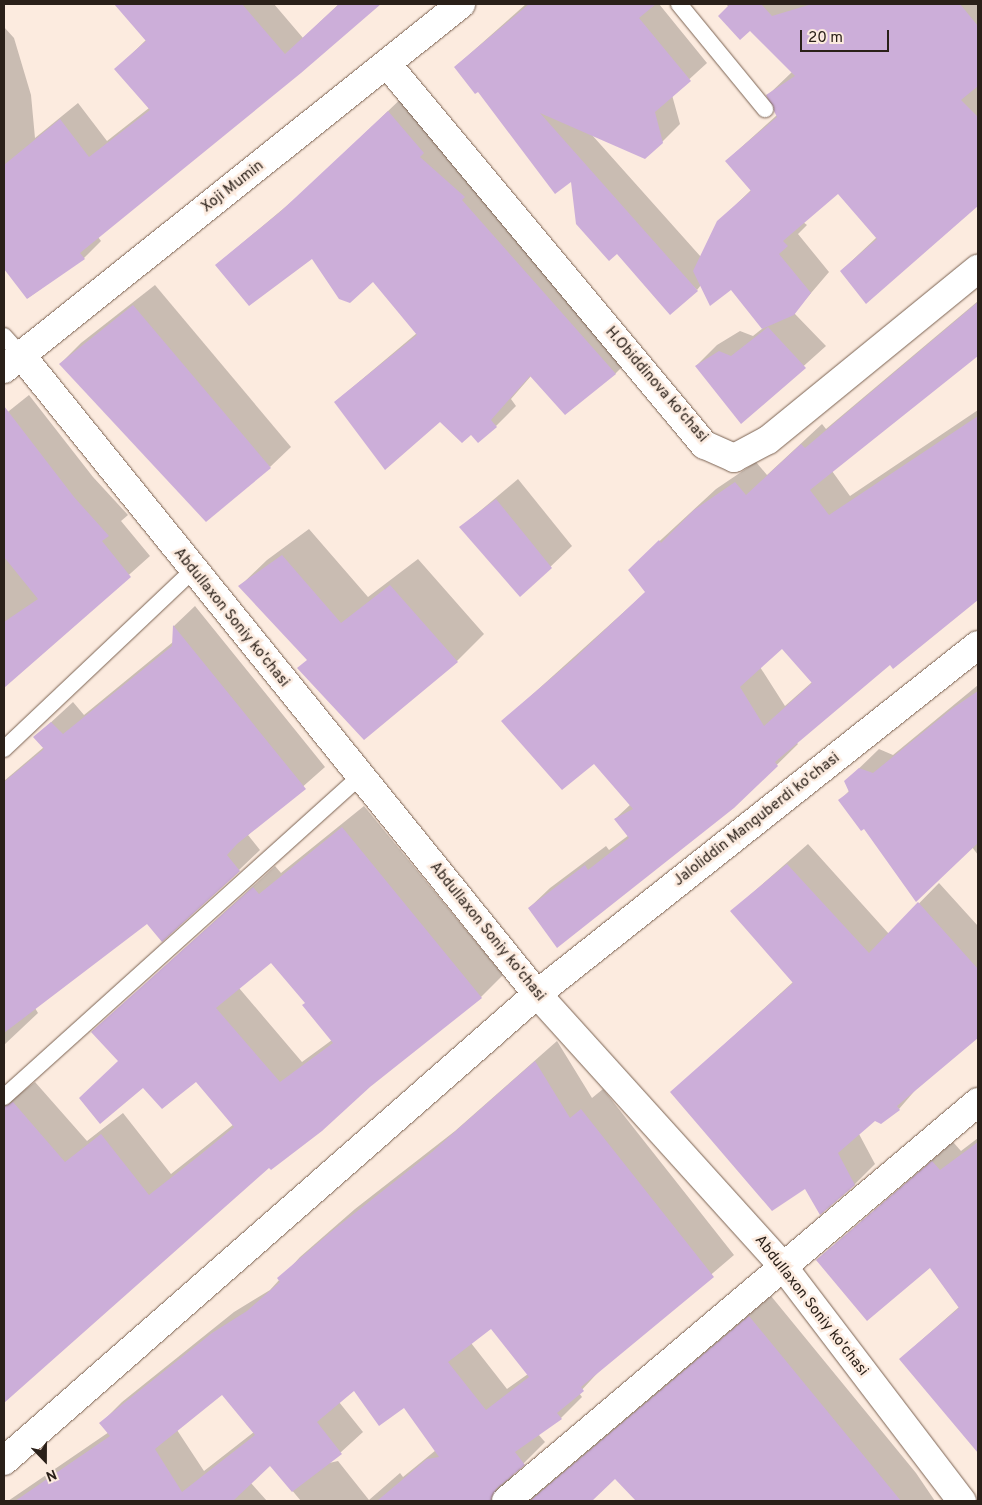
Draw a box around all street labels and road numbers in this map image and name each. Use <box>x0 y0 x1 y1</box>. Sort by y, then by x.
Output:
street label: Xoji Mumin <box>198 157 268 217</box>
street label: H.Obiddinova ko'chasi <box>601 324 711 446</box>
street label: Abdullaxon Soniy ko'chasi <box>169 545 293 691</box>
street label: Jaloliddin Manguberdi ko'chasi <box>670 750 844 890</box>
street label: Abdullaxon Soniy ko'chasi <box>425 859 549 1005</box>
street label: Abdullaxon Soniy ko'chasi <box>750 1232 872 1380</box>

